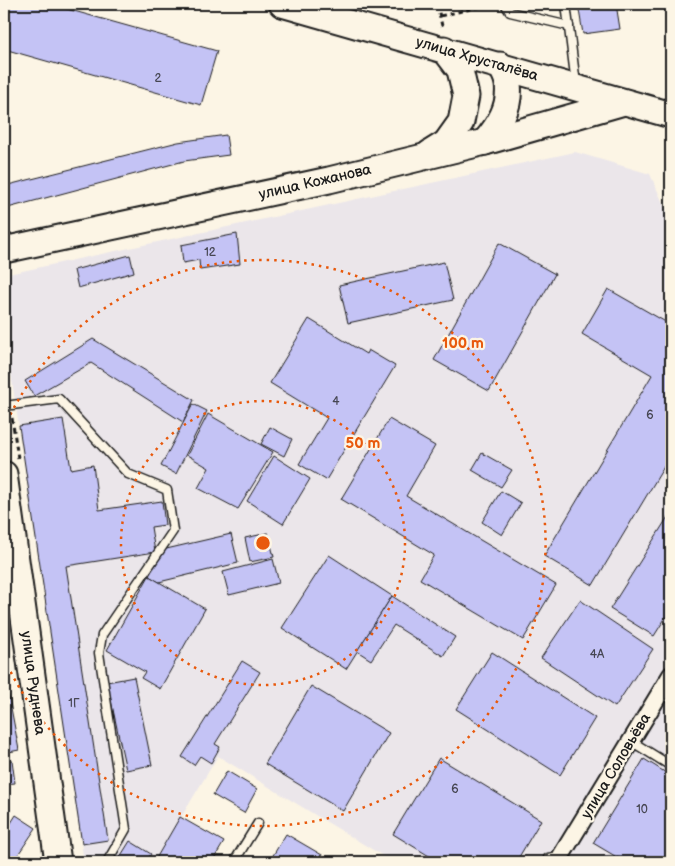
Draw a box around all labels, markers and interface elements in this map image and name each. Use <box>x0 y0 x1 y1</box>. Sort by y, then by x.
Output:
street label: улица Хрусталёва <box>414 32 540 86</box>
house number: 2 <box>154 71 162 86</box>
street label: улица Кожанова <box>257 160 373 204</box>
house number: 12 <box>204 245 216 260</box>
text: 100 m <box>442 334 484 353</box>
house number: 4 <box>332 394 340 409</box>
house number: 6 <box>646 408 654 423</box>
text: 50 m <box>346 434 381 453</box>
centre of rings <box>254 534 272 552</box>
street label: улица Руднева <box>16 630 50 736</box>
house number: 4А <box>590 647 605 662</box>
house number: 1Г <box>68 696 80 711</box>
street label: улица Соловьёва <box>577 710 655 822</box>
house number: 6 <box>451 782 459 797</box>
house number: 10 <box>636 802 648 817</box>

